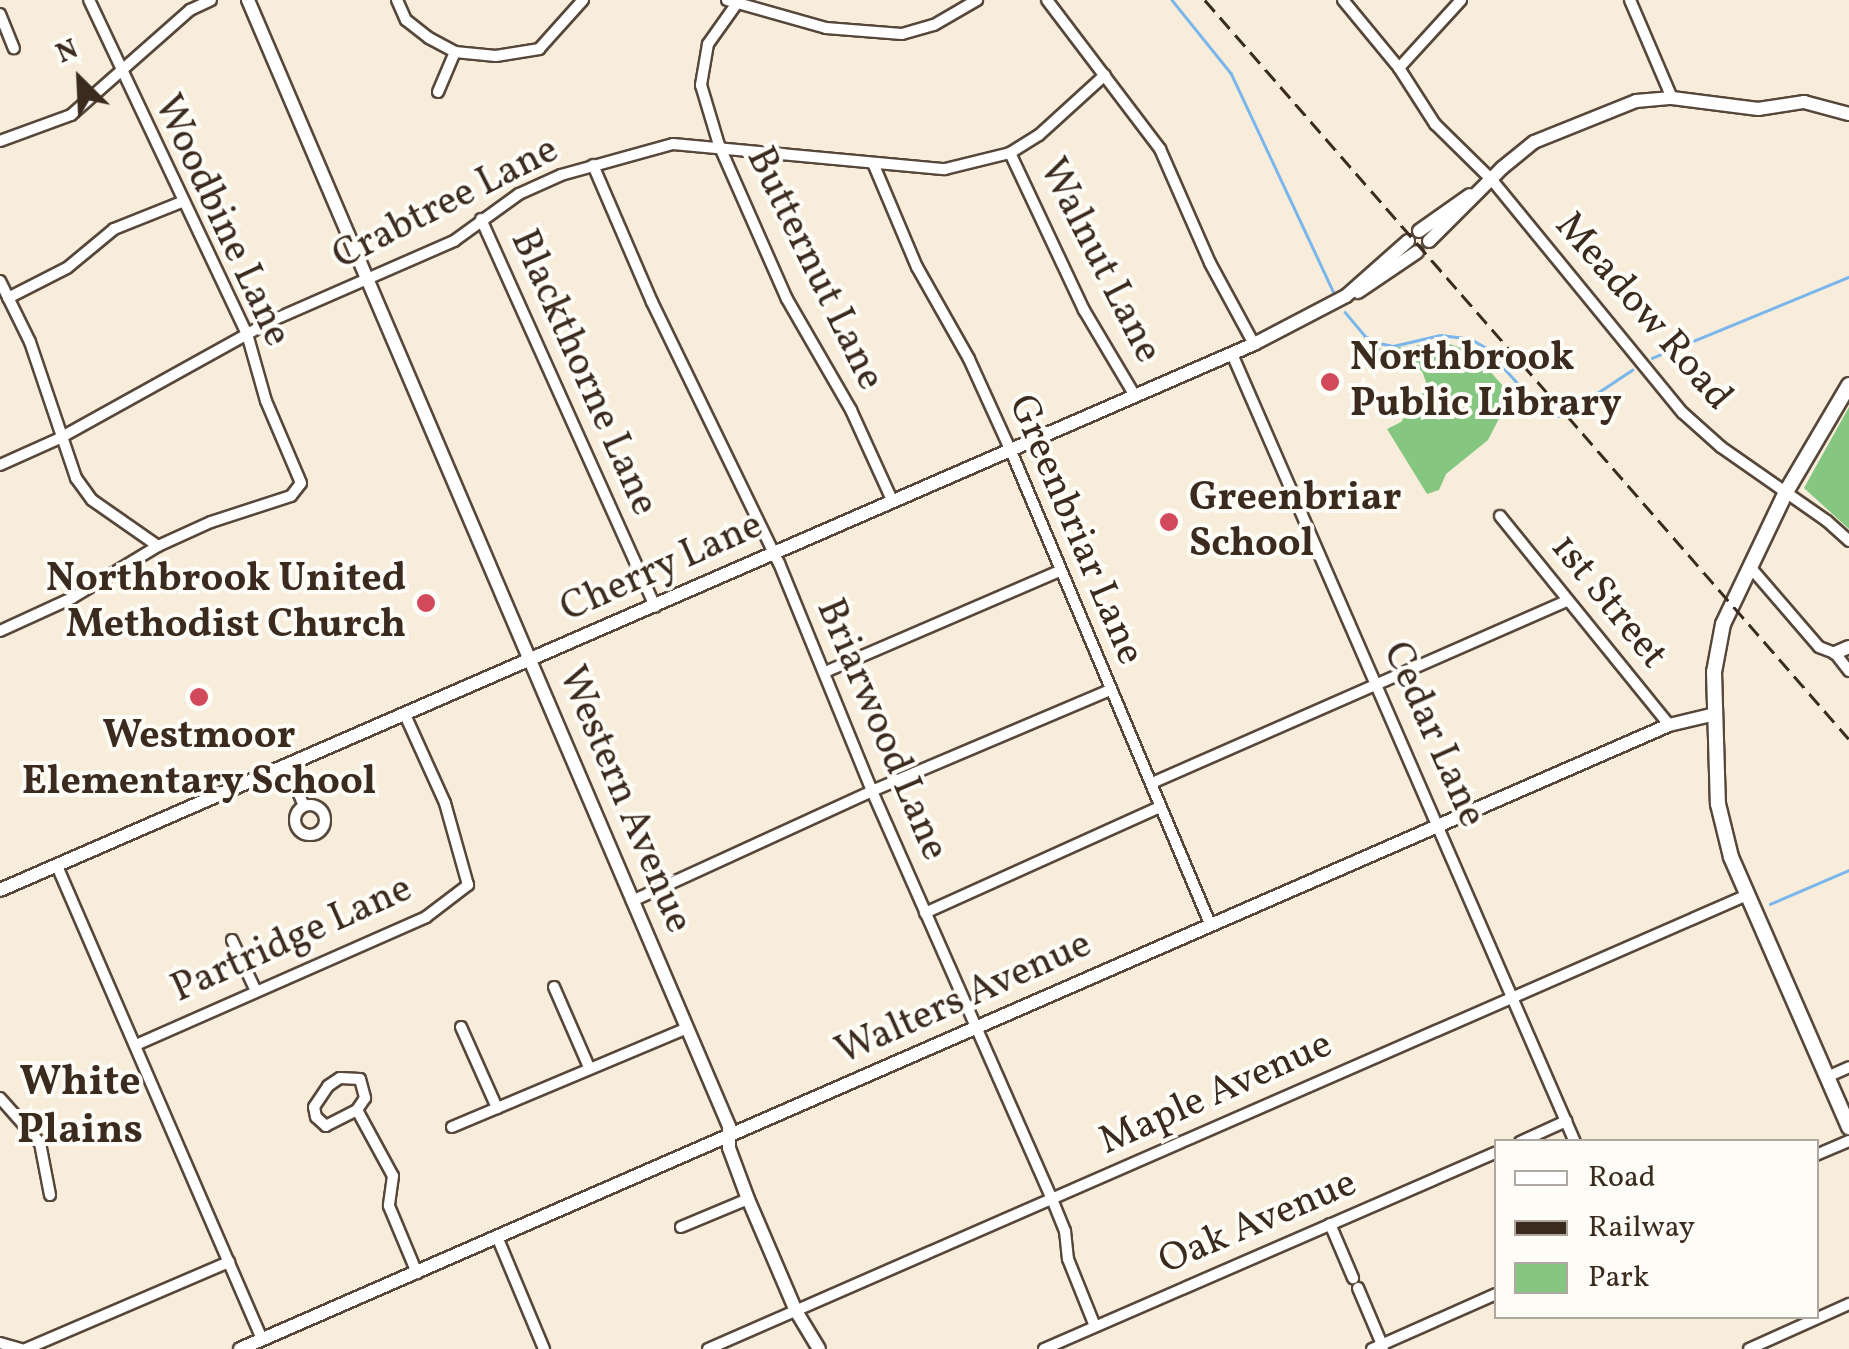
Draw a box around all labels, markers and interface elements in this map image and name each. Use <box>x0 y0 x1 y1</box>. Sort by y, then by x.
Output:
north arrow <box>30 30 130 130</box>
text: N <box>50 30 85 74</box>
street label: Woodbine Lane <box>142 88 300 354</box>
street label: Crabtree Lane <box>325 127 567 281</box>
street label: Butternut Lane <box>735 140 893 398</box>
street label: Walnut Lane <box>1027 151 1171 371</box>
street label: Meadow Road <box>1544 203 1742 421</box>
street label: Blackthorne Lane <box>499 223 667 523</box>
place label: Northbrook Public Library <box>1350 335 1622 429</box>
marker: Northbrook Public Library <box>1319 371 1341 393</box>
street label: Greenbriar Lane <box>997 388 1153 672</box>
place label: Greenbriar School <box>1189 475 1402 569</box>
street label: Cherry Lane <box>553 502 771 634</box>
marker: Greenbriar School <box>1158 511 1180 533</box>
street label: 1st Street <box>1539 525 1677 679</box>
place label: Northbrook United Methodist Church <box>46 556 406 650</box>
marker: Northbrook United Methodist Church <box>415 592 437 614</box>
street label: Briarwood Lane <box>804 592 958 868</box>
street label: Cedar Lane <box>1371 635 1495 835</box>
street label: Western Avenue <box>546 659 702 941</box>
marker: Westmoor Elementary School <box>188 686 210 708</box>
place label: Westmoor Elementary School <box>21 713 377 807</box>
street label: Partridge Lane <box>164 866 420 1014</box>
street label: Walters Avenue <box>829 921 1099 1077</box>
street label: Maple Avenue <box>1092 1021 1340 1167</box>
district label: White Plains <box>17 1059 143 1158</box>
legend <box>1494 1139 1819 1319</box>
text: Road <box>1588 1157 1656 1199</box>
street label: Oak Avenue <box>1152 1160 1364 1286</box>
text: Railway <box>1588 1207 1695 1249</box>
text: Park <box>1588 1257 1649 1299</box>

